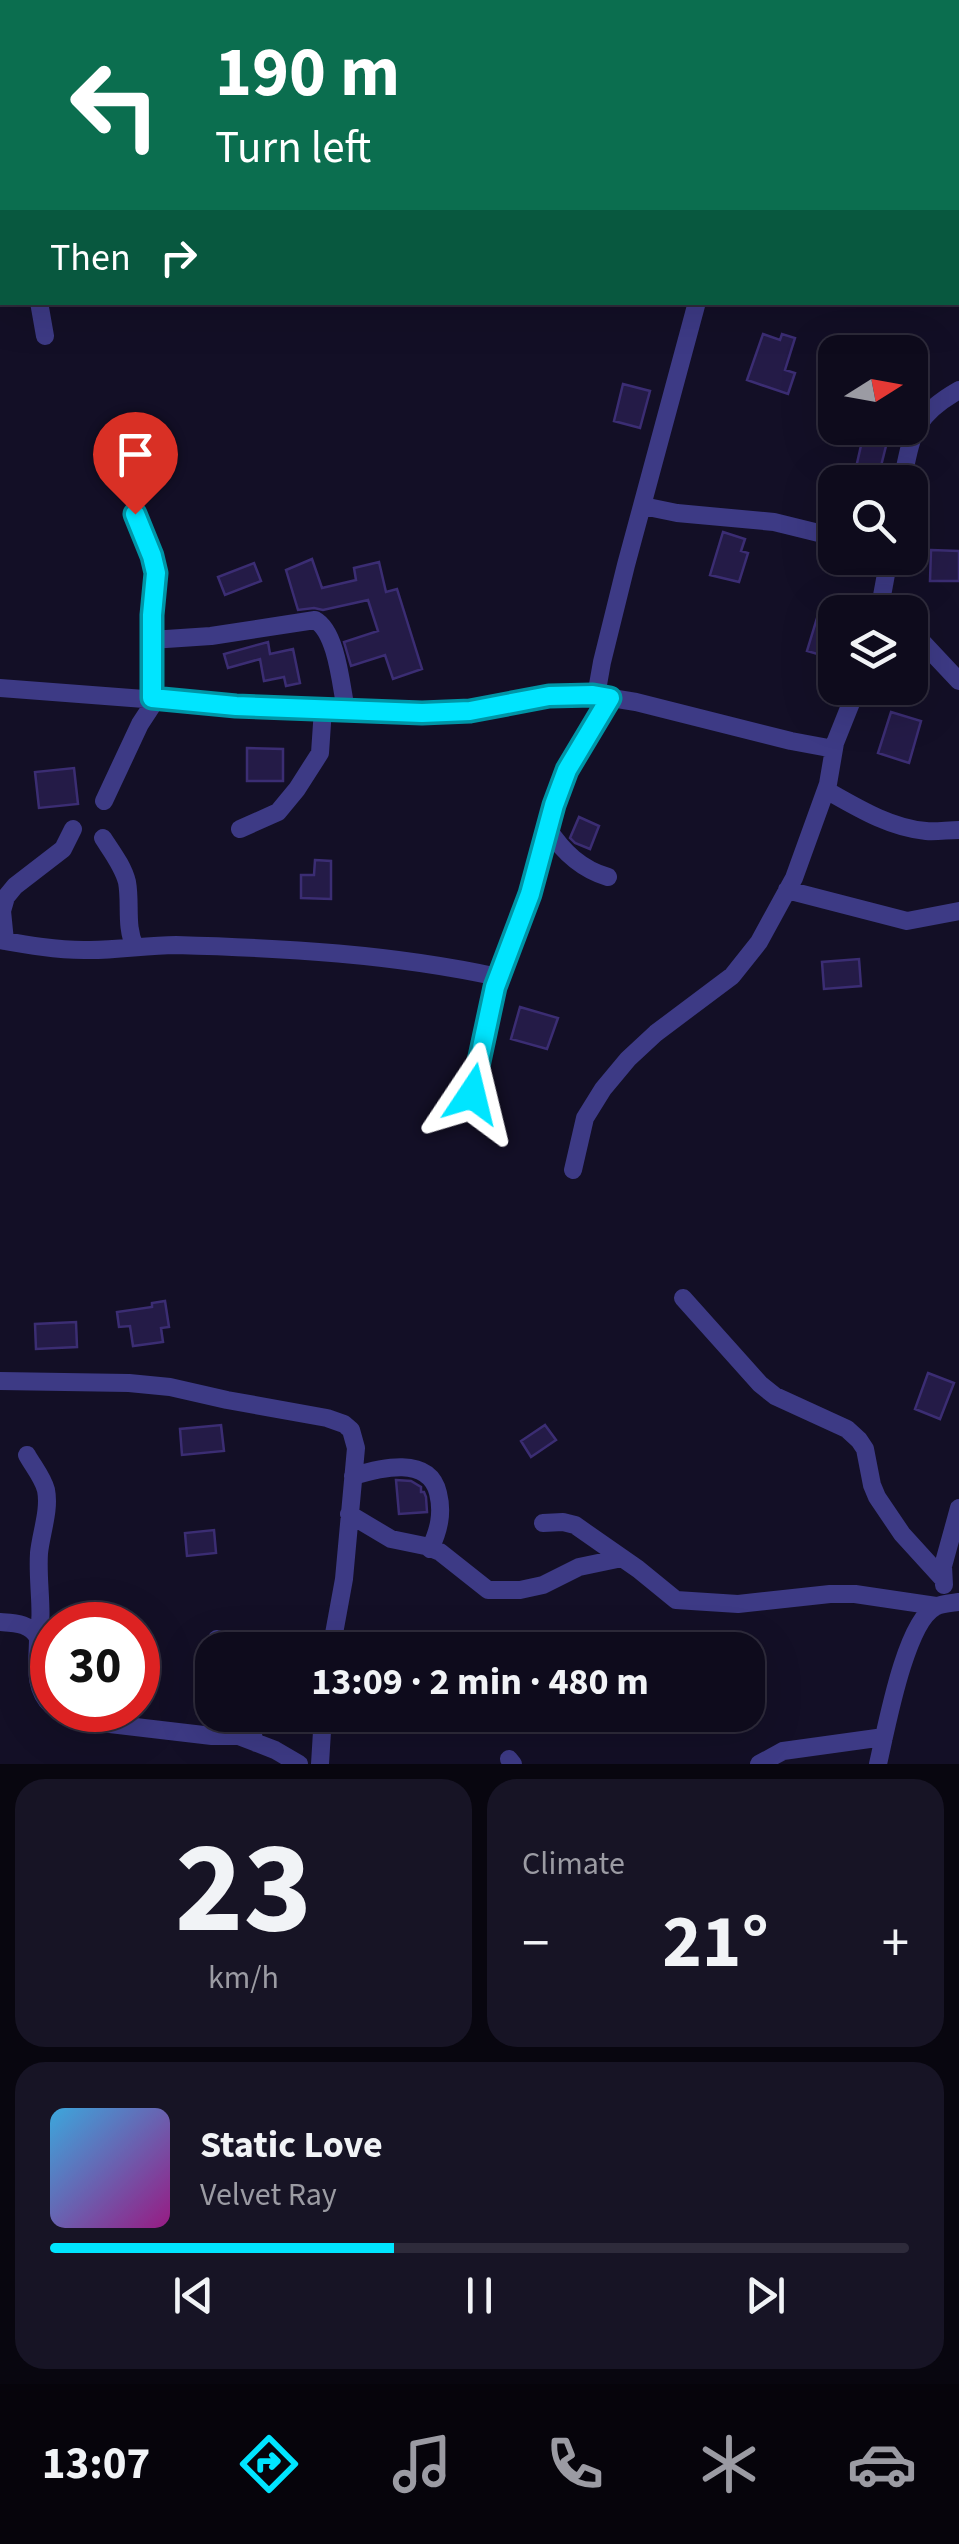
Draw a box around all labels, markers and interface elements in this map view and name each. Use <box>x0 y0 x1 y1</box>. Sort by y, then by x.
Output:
text: 190 m <box>215 23 400 123</box>
icon: left <box>50 40 180 170</box>
text: Turn left <box>215 116 371 180</box>
icon: right <box>151 230 206 285</box>
text: Then <box>50 231 131 285</box>
north arrow <box>818 335 928 445</box>
map controls <box>818 335 928 705</box>
pin <box>93 412 178 515</box>
icon: arrive <box>108 427 163 482</box>
button: search <box>818 465 928 575</box>
button: layers <box>818 595 928 705</box>
position arrow <box>420 1042 524 1146</box>
speed limit sign: 30 <box>30 1602 160 1732</box>
text: 13:09 · 2 min · 480 m <box>311 1655 649 1709</box>
text: 23 <box>175 1797 312 1982</box>
text: Climate <box>522 1841 625 1887</box>
text: 21° <box>662 1889 769 1996</box>
text: − <box>522 1905 549 1983</box>
text: + <box>882 1905 909 1983</box>
text: km/h <box>208 1955 279 2001</box>
text: Static Love <box>200 2118 383 2172</box>
text: Velvet Ray <box>200 2172 337 2218</box>
icon: previous <box>166 2268 221 2323</box>
icon: pause <box>452 2268 507 2323</box>
icon: next <box>738 2268 793 2323</box>
icon: directions <box>234 2429 304 2499</box>
icon: music <box>387 2429 457 2499</box>
icon: phone <box>540 2429 610 2499</box>
icon: climate <box>694 2429 764 2499</box>
icon: car <box>847 2429 917 2499</box>
text: 13:07 <box>42 2432 150 2496</box>

